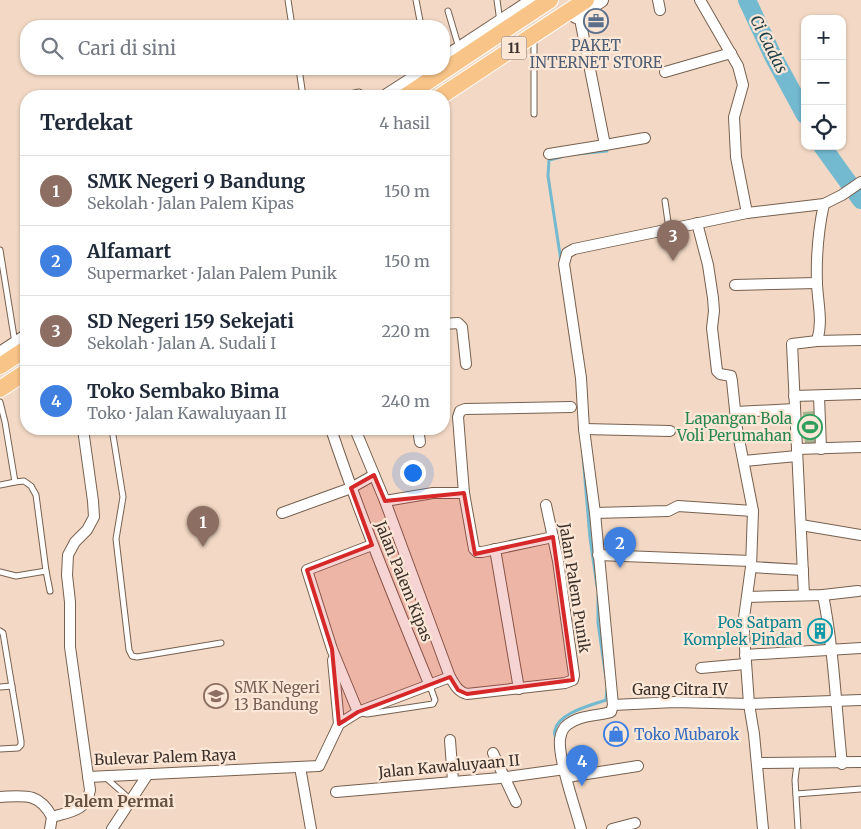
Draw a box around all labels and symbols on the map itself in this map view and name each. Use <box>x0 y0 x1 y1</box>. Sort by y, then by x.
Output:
office icon: PAKET INTERNET STORE <box>583 8 609 34</box>
water label: Ci Cadas <box>746 11 792 77</box>
road number: 11 <box>502 36 526 59</box>
place label: PAKET INTERNET STORE <box>530 36 663 72</box>
pin: 3 <box>657 220 689 261</box>
place label: Lapangan Bola Voli Perumahan <box>676 409 792 445</box>
sports icon: Lapangan Bola Voli Perumahan <box>797 414 823 440</box>
your location <box>400 460 426 486</box>
pin: 1 <box>187 506 219 547</box>
street label: Jalan Palem Kipas <box>371 517 437 644</box>
street label: Jalan Palem Punik <box>555 521 595 655</box>
pin: 2 <box>604 527 636 568</box>
place label: Pos Satpam Komplek Pindad <box>683 613 802 649</box>
building icon: Pos Satpam Komplek Pindad <box>807 618 833 644</box>
place label: SMK Negeri 13 Bandung <box>234 678 320 714</box>
street label: Gang Citra IV <box>632 680 729 699</box>
school or university icon: SMK Negeri 13 Bandung <box>203 683 229 709</box>
shop icon: Toko Mubarok <box>603 721 629 747</box>
place label: Toko Mubarok <box>634 725 740 744</box>
street label: Bulevar Palem Raya <box>94 745 236 769</box>
pin: 4 <box>566 745 598 786</box>
street label: Jalan Kawaluyaan II <box>376 750 521 782</box>
district label: Palem Permai <box>64 791 174 811</box>

